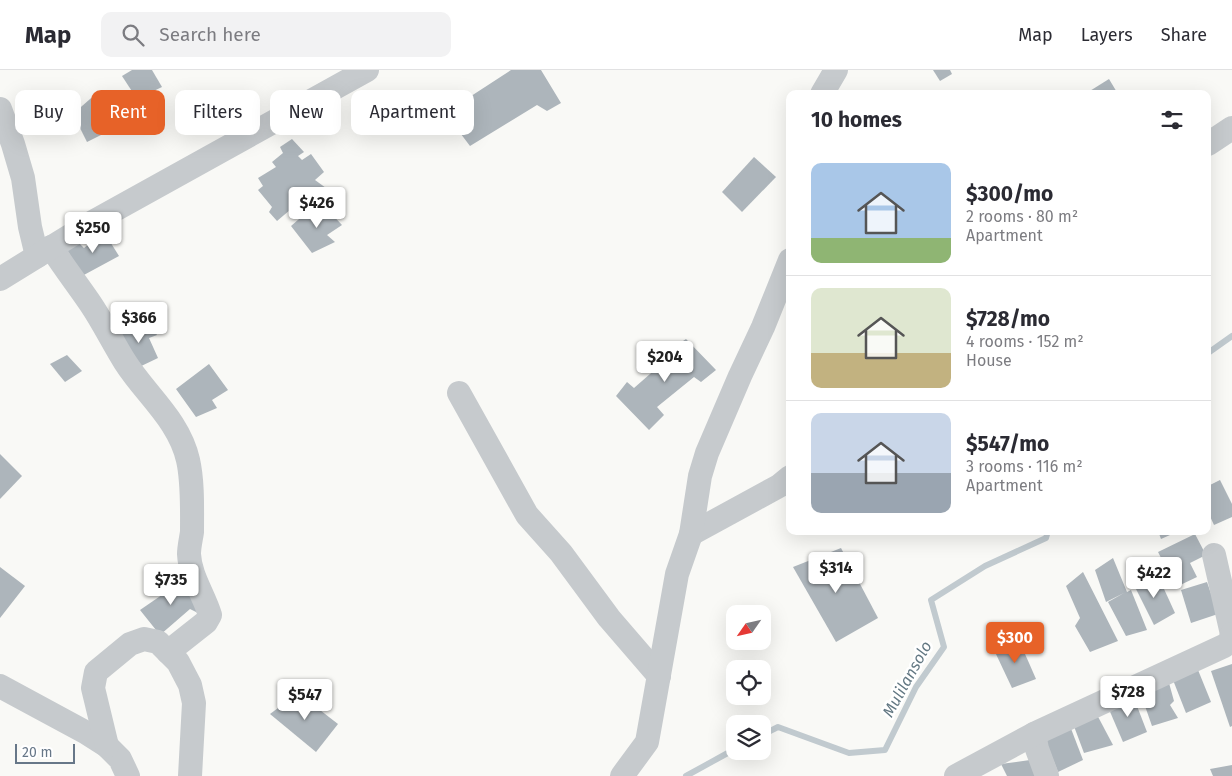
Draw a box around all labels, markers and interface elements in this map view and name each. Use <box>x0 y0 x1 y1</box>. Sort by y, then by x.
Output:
search box <box>101 12 451 57</box>
text: Map <box>25 21 71 49</box>
icon: search <box>119 21 147 49</box>
text: Search here <box>159 23 261 46</box>
text: Map <box>1018 24 1053 46</box>
text: Layers <box>1081 24 1133 46</box>
text: Share <box>1161 24 1207 46</box>
chip: Buy <box>15 90 81 135</box>
chip: Rent <box>91 90 165 135</box>
chip: Filters <box>175 90 260 135</box>
chip: New <box>270 90 341 135</box>
chip: Apartment <box>351 90 474 135</box>
icon: filters <box>1158 106 1186 134</box>
text: 10 homes <box>811 107 902 133</box>
text: $300/mo <box>966 181 1053 207</box>
icon: home <box>851 183 911 243</box>
pin: $426 <box>287 186 347 229</box>
text: $426 <box>300 193 334 212</box>
text: 2 rooms · 80 m² <box>966 207 1078 226</box>
pin: $250 <box>63 212 123 254</box>
text: $250 <box>76 218 110 237</box>
text: Apartment <box>966 226 1043 245</box>
pin: $366 <box>109 302 169 344</box>
text: $728/mo <box>966 306 1050 332</box>
text: $366 <box>121 308 157 327</box>
icon: home <box>851 308 911 368</box>
text: 4 rooms · 152 m² <box>966 332 1084 351</box>
pin: $204 <box>635 340 695 383</box>
text: $204 <box>647 347 683 366</box>
text: House <box>966 351 1012 370</box>
text: $547/mo <box>966 431 1049 457</box>
icon: home <box>851 433 911 493</box>
text: 3 rooms · 116 m² <box>966 457 1083 476</box>
text: Apartment <box>966 476 1043 495</box>
pin: $314 <box>806 552 866 594</box>
pin: $422 <box>1124 556 1184 599</box>
text: $314 <box>819 558 853 577</box>
text: $422 <box>1137 563 1171 582</box>
pin: $735 <box>141 564 201 606</box>
text: $735 <box>155 570 187 589</box>
north arrow <box>726 605 771 650</box>
map controls <box>726 605 771 760</box>
pin: $300 <box>985 622 1045 664</box>
text: $300 <box>997 628 1033 647</box>
water label: Mulilansolo <box>878 638 936 720</box>
button: locate <box>726 660 771 705</box>
pin: $728 <box>1098 676 1158 718</box>
pin: $547 <box>275 678 335 721</box>
text: $728 <box>1111 682 1145 701</box>
text: $547 <box>288 685 322 704</box>
button: layers <box>726 715 771 760</box>
scale bar <box>15 741 75 764</box>
text: 20 m <box>22 744 52 761</box>

